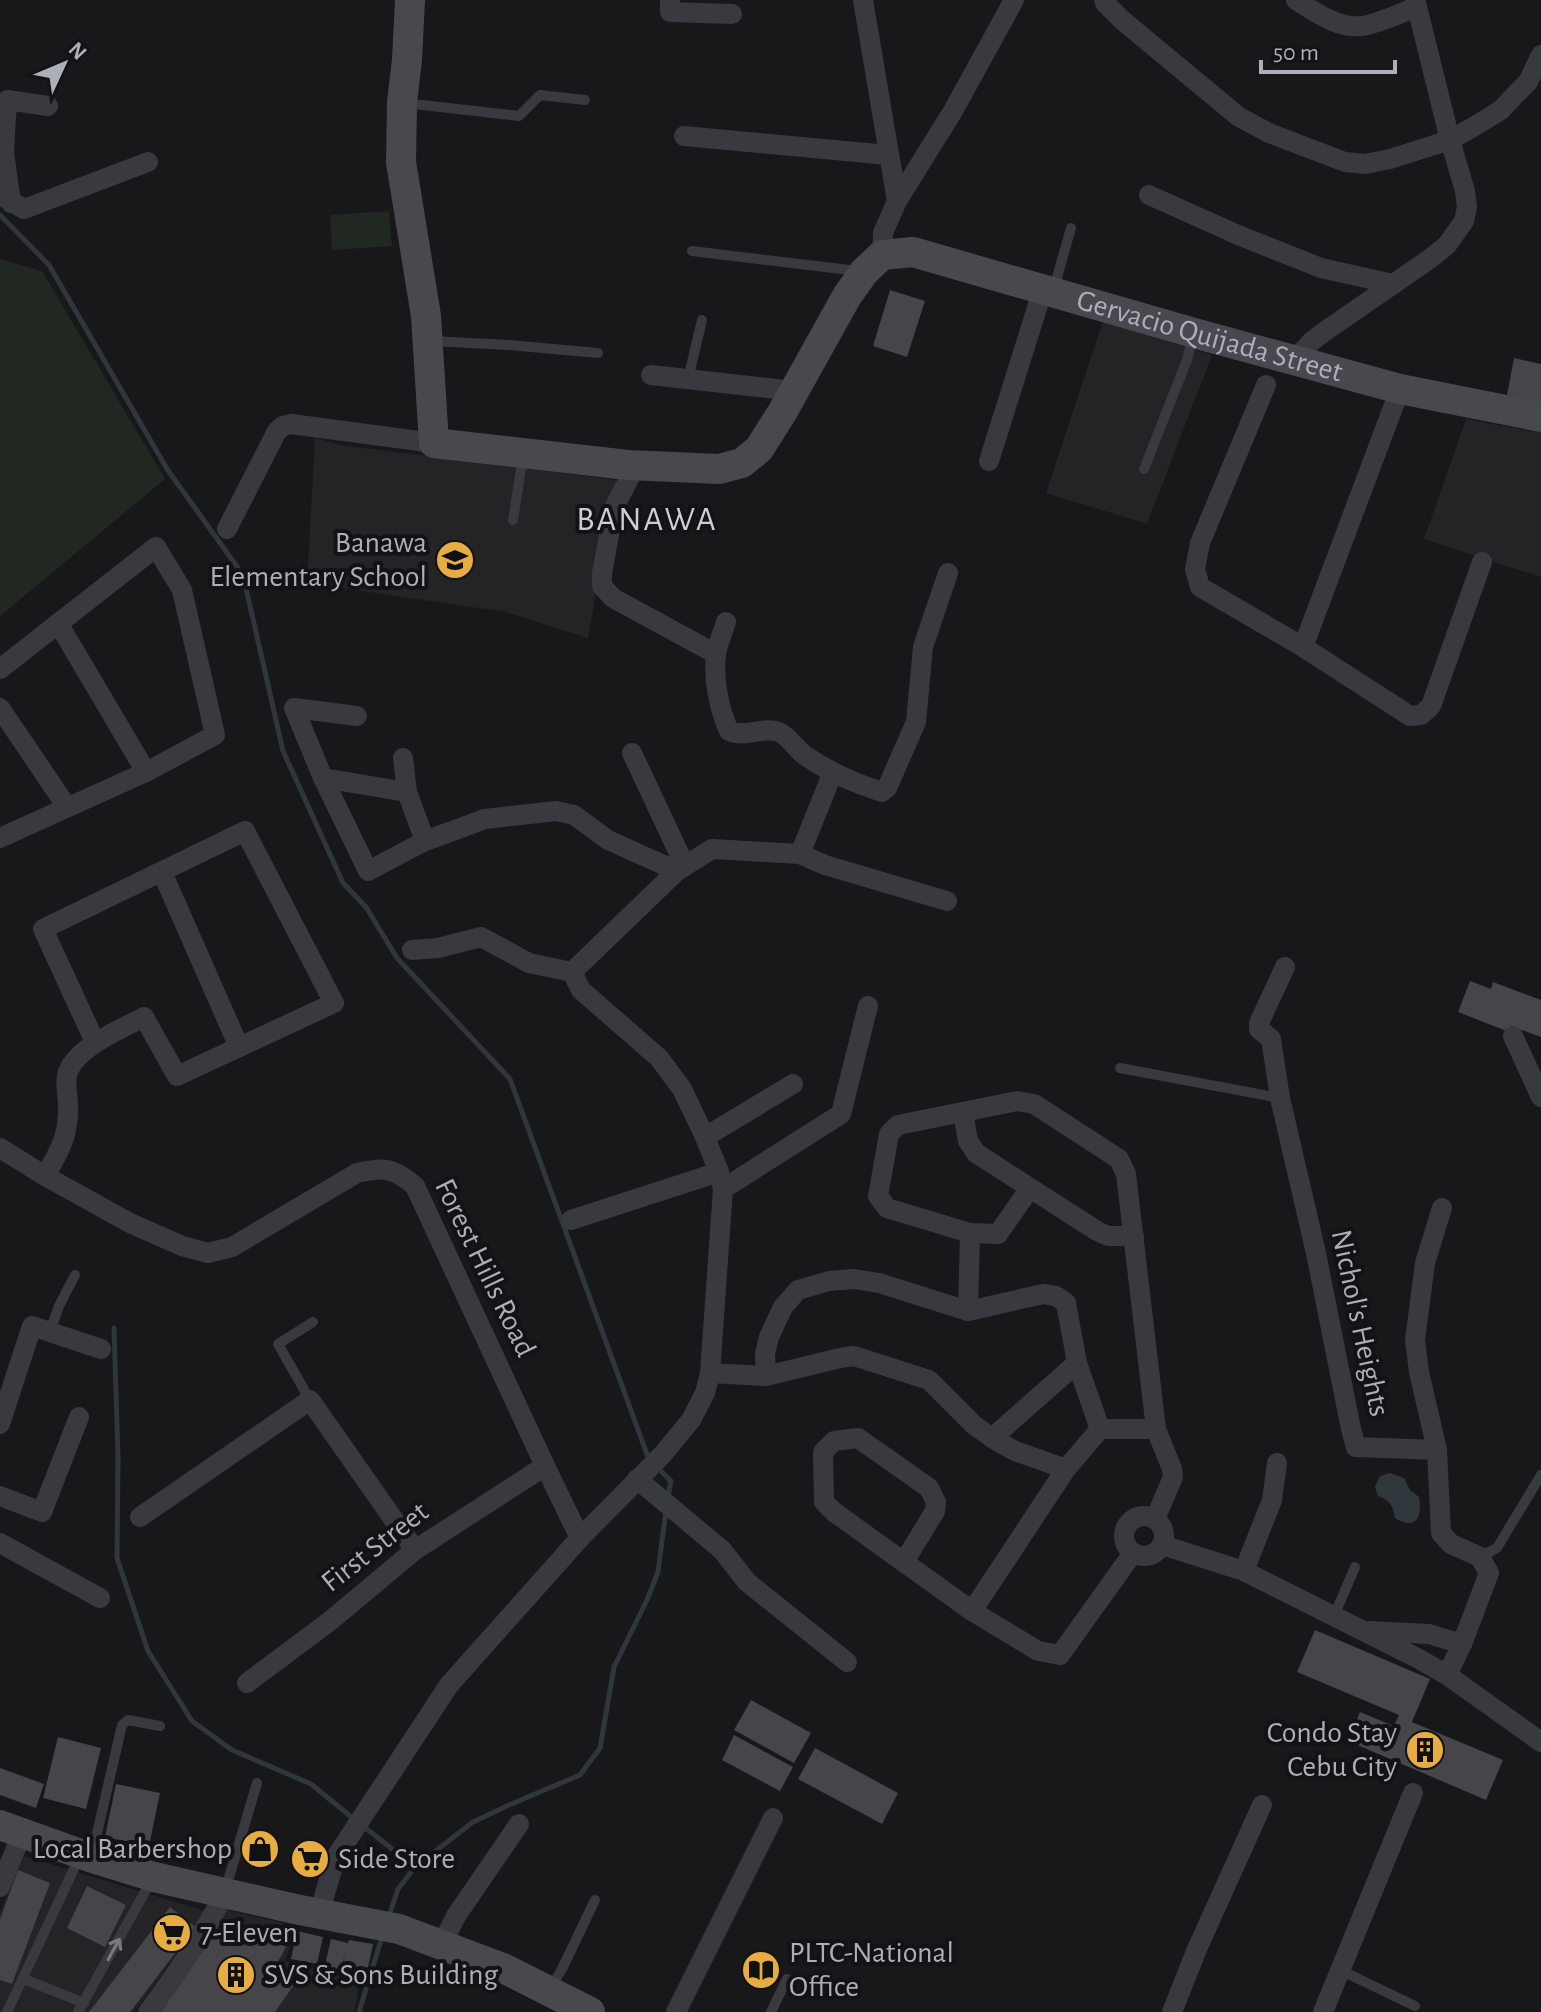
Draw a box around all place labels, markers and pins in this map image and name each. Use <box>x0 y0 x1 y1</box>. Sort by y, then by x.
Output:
place label: Banawa Elementary School <box>210 528 427 592</box>
school or university icon: Banawa Elementary School <box>434 539 476 581</box>
place label: Condo Stay Cebu City <box>1267 1718 1397 1782</box>
building icon: Condo Stay Cebu City <box>1404 1729 1446 1771</box>
shop icon: Local Barbershop <box>239 1828 281 1870</box>
place label: Local Barbershop <box>33 1834 232 1864</box>
supermarket icon: Side Store <box>289 1838 331 1880</box>
place label: Side Store <box>338 1844 455 1874</box>
supermarket icon: 7-Eleven <box>151 1912 193 1954</box>
place label: 7-Eleven <box>200 1918 298 1948</box>
place label: PLTC-National Office <box>789 1938 954 2002</box>
library icon: PLTC-National Office <box>740 1949 782 1991</box>
building icon: SVS & Sons Building <box>215 1954 257 1996</box>
place label: SVS & Sons Building <box>264 1960 498 1990</box>

